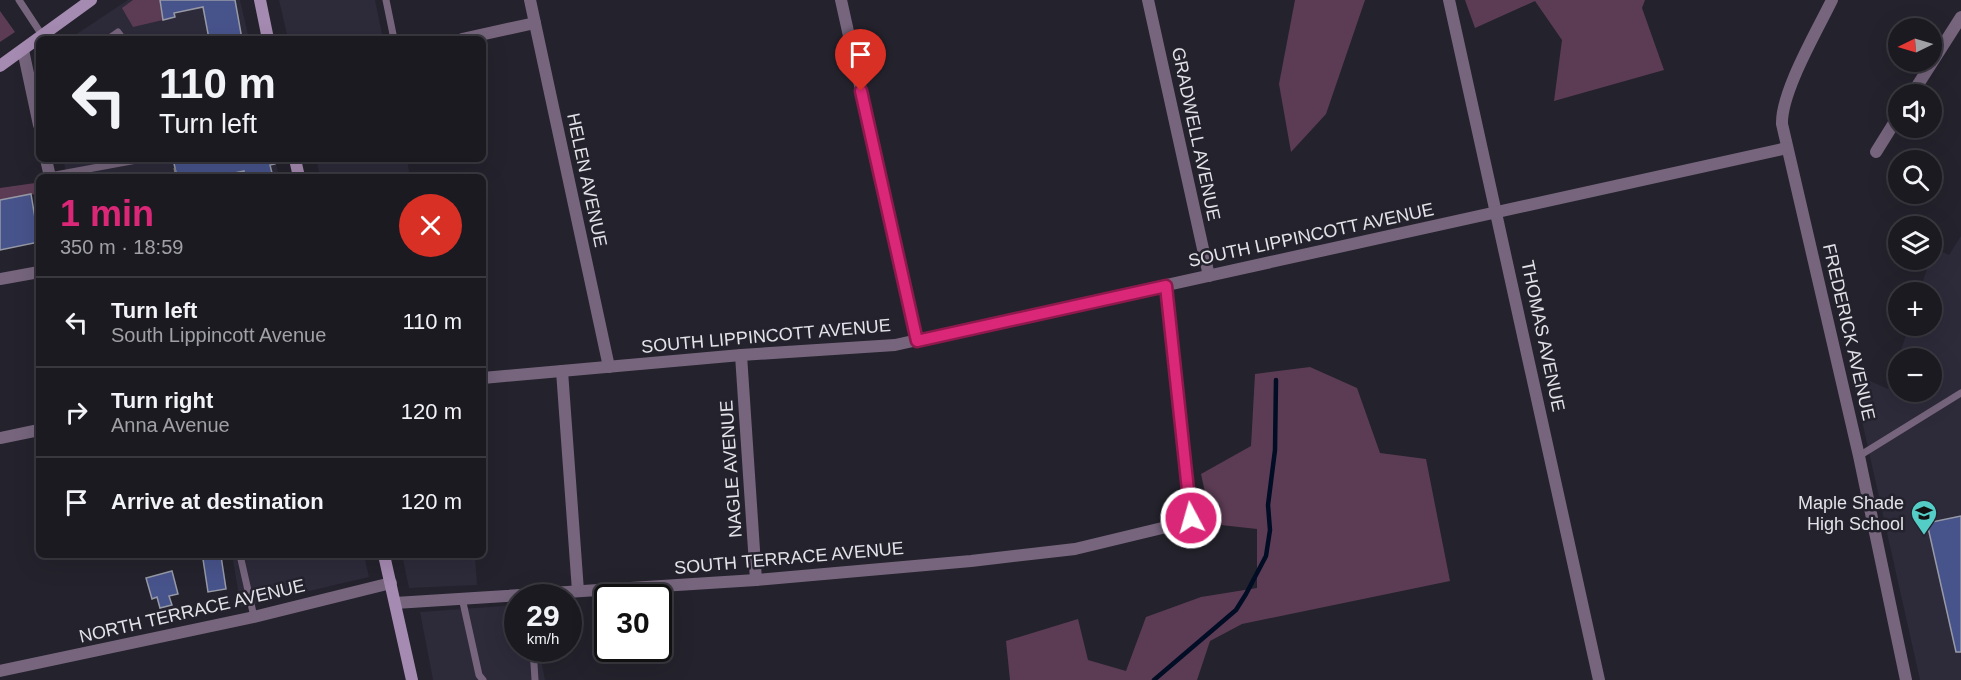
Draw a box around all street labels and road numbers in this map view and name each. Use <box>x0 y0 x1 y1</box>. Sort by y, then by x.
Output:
street label: GRADWELL AVENUE <box>1168 45 1224 223</box>
street label: HELEN AVENUE <box>563 111 611 249</box>
street label: SOUTH LIPPINCOTT AVENUE <box>1186 199 1436 271</box>
street label: FREDERICK AVENUE <box>1819 242 1879 422</box>
street label: THOMAS AVENUE <box>1517 259 1569 413</box>
street label: SOUTH LIPPINCOTT AVENUE <box>640 315 892 357</box>
street label: NAGLE AVENUE <box>716 400 746 538</box>
street label: SOUTH TERRACE AVENUE <box>673 538 905 578</box>
street label: NORTH TERRACE AVENUE <box>77 575 307 647</box>

